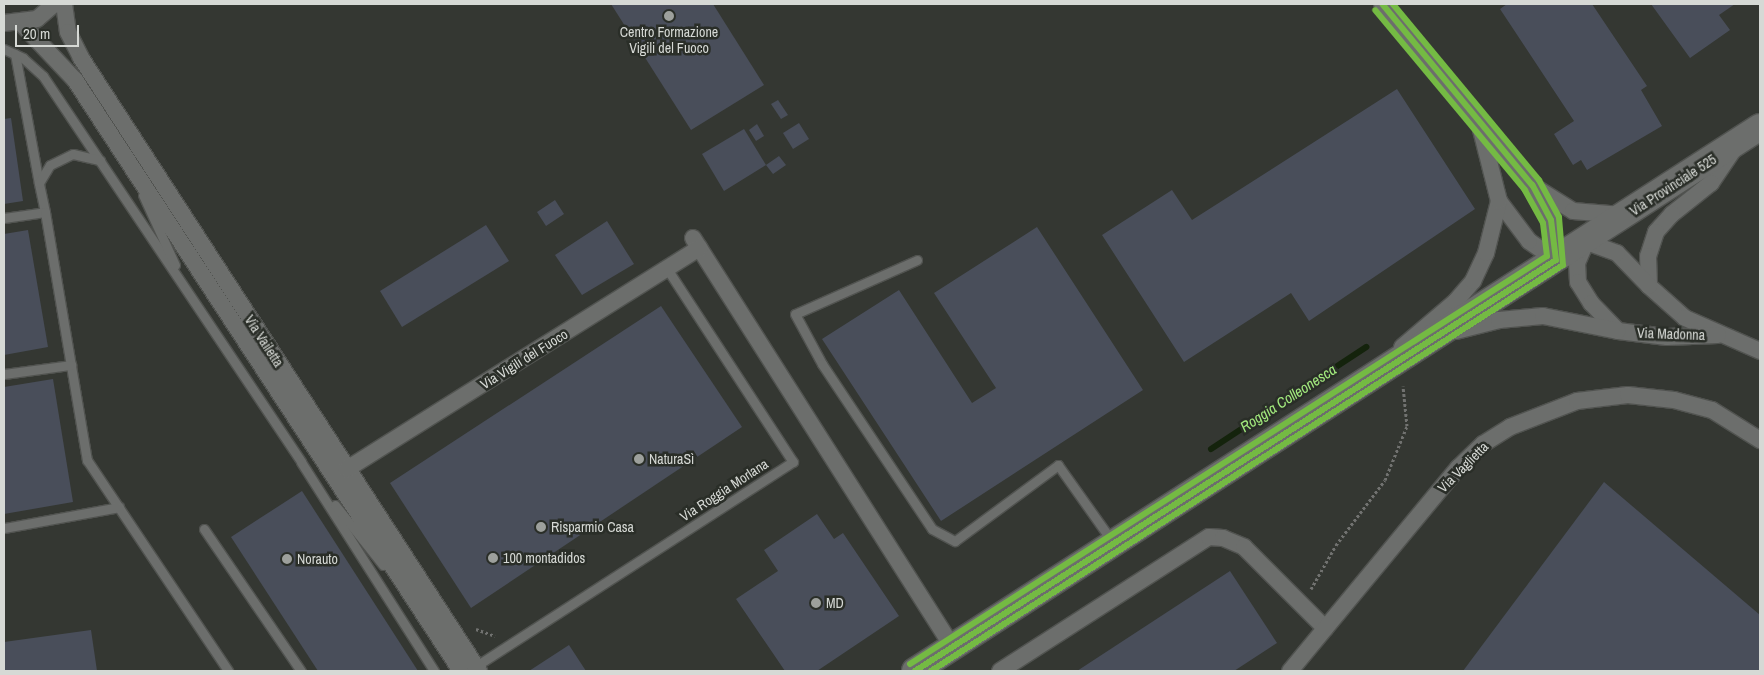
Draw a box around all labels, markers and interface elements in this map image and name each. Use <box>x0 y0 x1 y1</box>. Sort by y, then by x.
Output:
marker: Centro Formazione Vigili del Fuoco <box>663 10 675 22</box>
scale bar <box>18 15 81 47</box>
text: 20 m <box>23 23 50 44</box>
place label: Centro Formazione Vigili del Fuoco <box>620 24 718 56</box>
street label: Via Provinciale 525 <box>1626 151 1720 219</box>
street label: Via Vailetta <box>241 312 287 370</box>
street label: Via Madonna <box>1637 324 1705 344</box>
street label: Via Vigili del Fuoco <box>477 325 571 393</box>
water label: Roggia Colleonesca <box>1237 360 1339 436</box>
street label: Via Vaglietta <box>1434 438 1492 496</box>
place label: NaturaSì <box>649 451 694 467</box>
marker: NaturaSì <box>633 453 645 465</box>
street label: Via Roggia Morlana <box>677 455 771 525</box>
place label: Risparmio Casa <box>551 519 634 535</box>
marker: Risparmio Casa <box>535 521 547 533</box>
place label: 100 montadidos <box>503 550 585 566</box>
place label: Norauto <box>297 551 338 567</box>
marker: 100 montadidos <box>487 552 499 564</box>
marker: Norauto <box>281 553 293 565</box>
place label: MD <box>826 595 844 611</box>
marker: MD <box>810 597 822 609</box>

